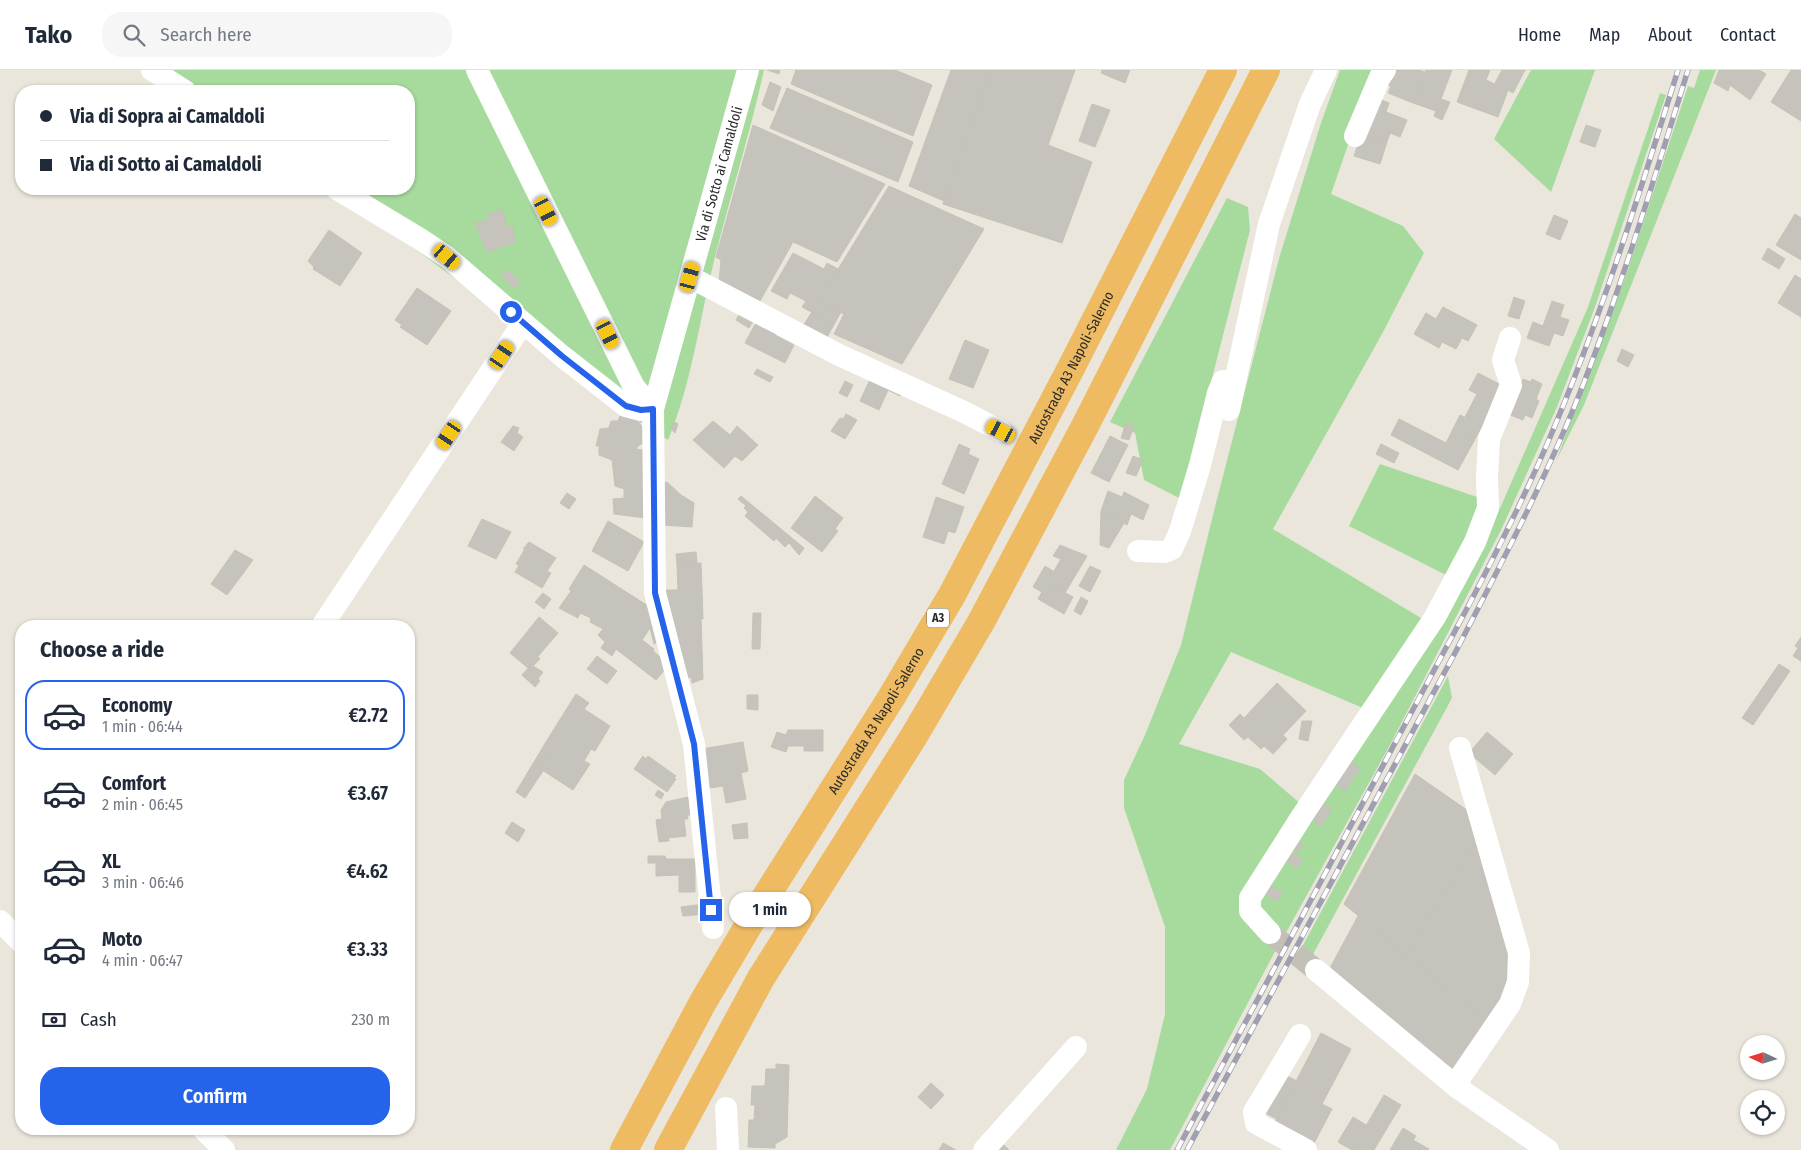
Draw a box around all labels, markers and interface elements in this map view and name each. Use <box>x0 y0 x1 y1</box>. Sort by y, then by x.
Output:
search box <box>102 12 452 57</box>
text: Tako <box>25 21 72 49</box>
icon: search <box>120 21 148 49</box>
text: Search here <box>160 23 252 46</box>
text: Home <box>1518 24 1561 46</box>
text: Map <box>1589 24 1620 46</box>
text: About <box>1648 24 1692 46</box>
text: Contact <box>1720 24 1776 46</box>
street label: Via di Sotto ai Camaldoli <box>692 104 746 244</box>
text: Via di Sopra ai Camaldoli <box>70 105 265 128</box>
text: Via di Sotto ai Camaldoli <box>70 153 262 176</box>
car <box>532 194 559 228</box>
car <box>430 242 463 272</box>
car <box>678 261 701 293</box>
street label: Autostrada A3 Napoli-Salerno <box>1025 288 1118 446</box>
route start <box>500 301 522 323</box>
car <box>594 317 621 351</box>
car <box>487 338 516 372</box>
car <box>434 418 463 452</box>
car <box>984 418 1017 444</box>
road number: A3 <box>927 608 949 628</box>
text: Choose a ride <box>40 636 164 663</box>
street label: Autostrada A3 Napoli-Salerno <box>825 645 928 797</box>
icon: car <box>42 693 87 738</box>
text: Economy <box>102 694 172 717</box>
text: €2.72 <box>348 704 388 727</box>
text: 1 min · 06:44 <box>102 717 183 736</box>
icon: car <box>42 771 87 816</box>
text: Comfort <box>102 772 166 795</box>
text: €3.67 <box>347 782 388 805</box>
text: 2 min · 06:45 <box>102 795 183 814</box>
icon: car <box>42 849 87 894</box>
text: XL <box>102 850 121 873</box>
text: €4.62 <box>346 860 388 883</box>
text: 3 min · 06:46 <box>102 873 184 892</box>
callout: 1 min <box>728 892 811 928</box>
route end <box>700 899 722 921</box>
text: 1 min <box>753 900 787 919</box>
icon: car <box>42 927 87 972</box>
text: Moto <box>102 928 142 951</box>
text: €3.33 <box>347 938 388 961</box>
text: 4 min · 06:47 <box>102 951 183 970</box>
icon: cash <box>40 1006 68 1034</box>
text: Cash <box>80 1008 117 1031</box>
text: 230 m <box>351 1010 390 1029</box>
north arrow <box>1740 1035 1785 1080</box>
map controls <box>1740 1035 1785 1135</box>
button: Confirm <box>40 1067 390 1125</box>
button: locate <box>1740 1090 1785 1135</box>

